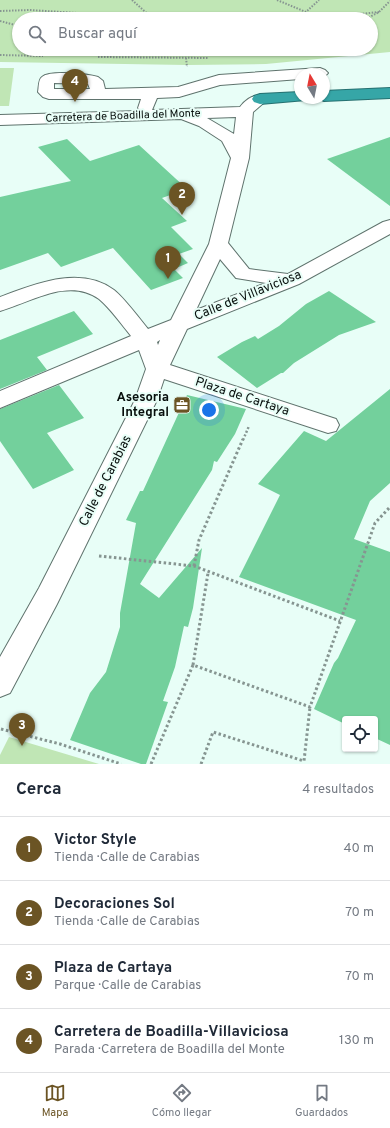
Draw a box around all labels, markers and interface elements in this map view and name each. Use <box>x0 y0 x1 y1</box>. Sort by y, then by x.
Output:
search box <box>12 12 378 56</box>
icon: search <box>26 23 48 45</box>
text: Buscar aquí <box>58 25 137 44</box>
north arrow <box>294 68 330 104</box>
pin: 4 <box>62 69 88 102</box>
street label: Carretera de Boadilla del Monte <box>45 106 201 126</box>
pin: 2 <box>169 182 195 215</box>
pin: 1 <box>155 246 181 279</box>
street label: Calle de Villaviciosa <box>192 267 304 325</box>
street label: Plaza de Cartaya <box>193 374 291 420</box>
place label: Asesoria Integral <box>117 390 169 421</box>
office icon: Asesoria Integral <box>172 395 192 415</box>
your location <box>199 400 219 420</box>
street label: Calle de Carabias <box>76 433 136 529</box>
pin: 3 <box>9 713 35 746</box>
map controls <box>342 716 378 752</box>
button: locate <box>342 716 378 752</box>
text: Cerca <box>16 779 62 801</box>
text: 4 resultados <box>302 782 374 798</box>
text: Victor Style <box>54 831 137 850</box>
text: 1 <box>26 841 32 857</box>
text: 40 m <box>344 841 374 857</box>
text: Tienda · Calle de Carabias <box>54 850 200 866</box>
text: Decoraciones Sol <box>54 895 175 914</box>
text: 2 <box>25 905 33 921</box>
text: 70 m <box>345 905 374 921</box>
text: Tienda · Calle de Carabias <box>54 914 200 930</box>
text: Plaza de Cartaya <box>54 959 172 978</box>
text: 3 <box>25 969 33 985</box>
text: 70 m <box>345 969 374 985</box>
text: Parque · Calle de Carabias <box>54 978 201 994</box>
text: Carretera de Boadilla-Villaviciosa <box>54 1023 289 1042</box>
text: 4 <box>25 1033 33 1049</box>
text: 130 m <box>339 1033 374 1049</box>
text: Parada · Carretera de Boadilla del Monte <box>54 1042 285 1058</box>
tab: Mapa <box>42 1082 68 1120</box>
tab: Cómo llegar <box>152 1082 212 1120</box>
tab: Guardados <box>295 1082 348 1120</box>

